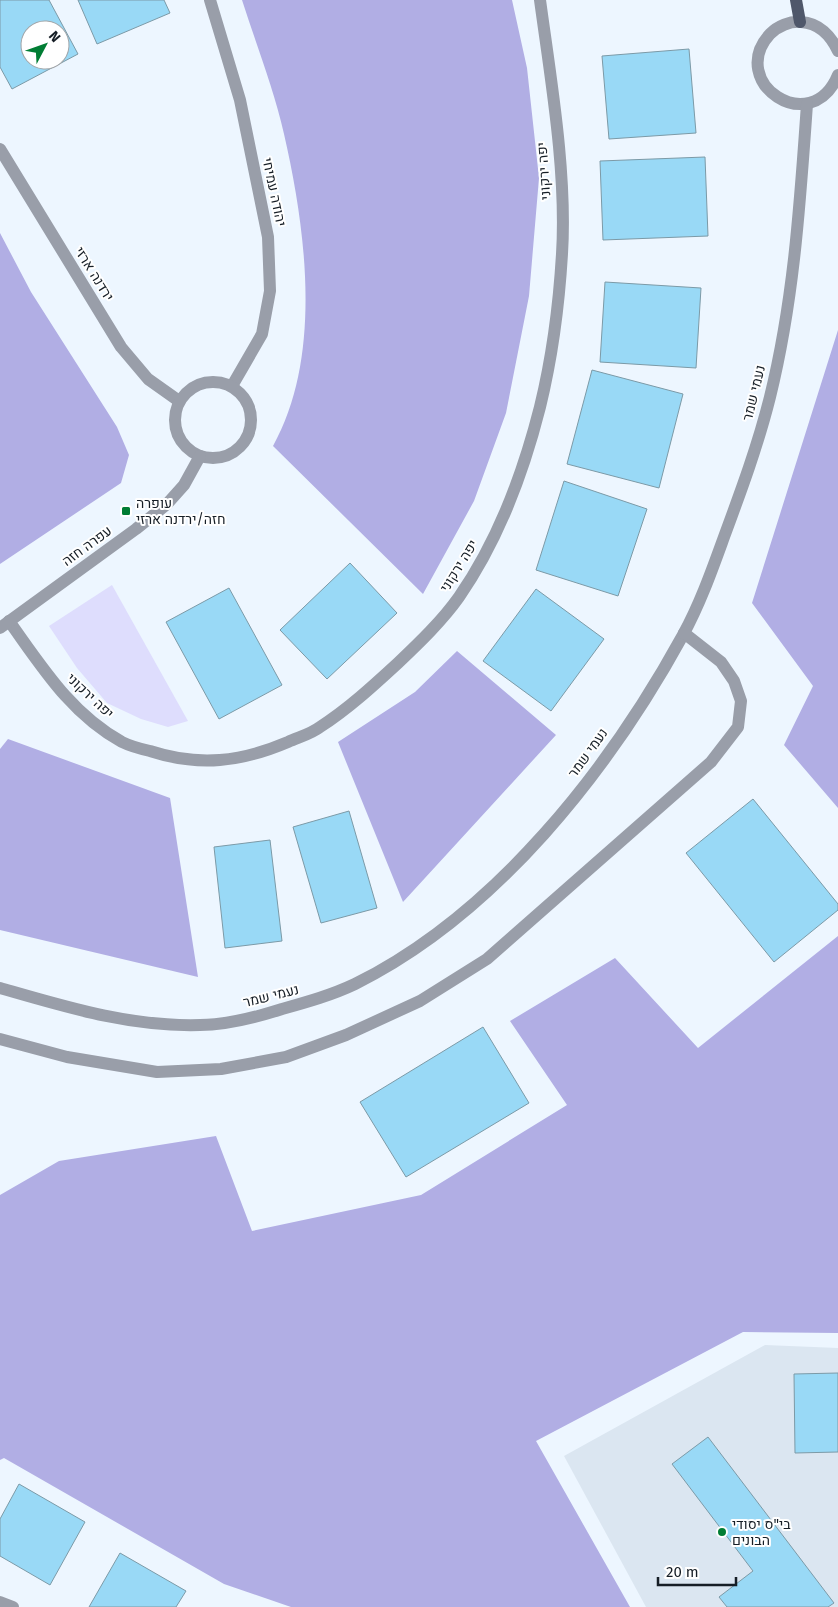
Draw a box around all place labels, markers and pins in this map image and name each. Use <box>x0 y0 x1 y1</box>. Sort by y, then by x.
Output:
place label: עופרה חזה/ירדנה ארזי <box>136 495 225 528</box>
marker: עופרה חזה/ירדנה ארזי <box>120 505 132 517</box>
place label: בי"ס יסודי הבונים <box>732 1516 791 1549</box>
marker: בי"ס יסודי הבונים <box>716 1526 728 1538</box>

